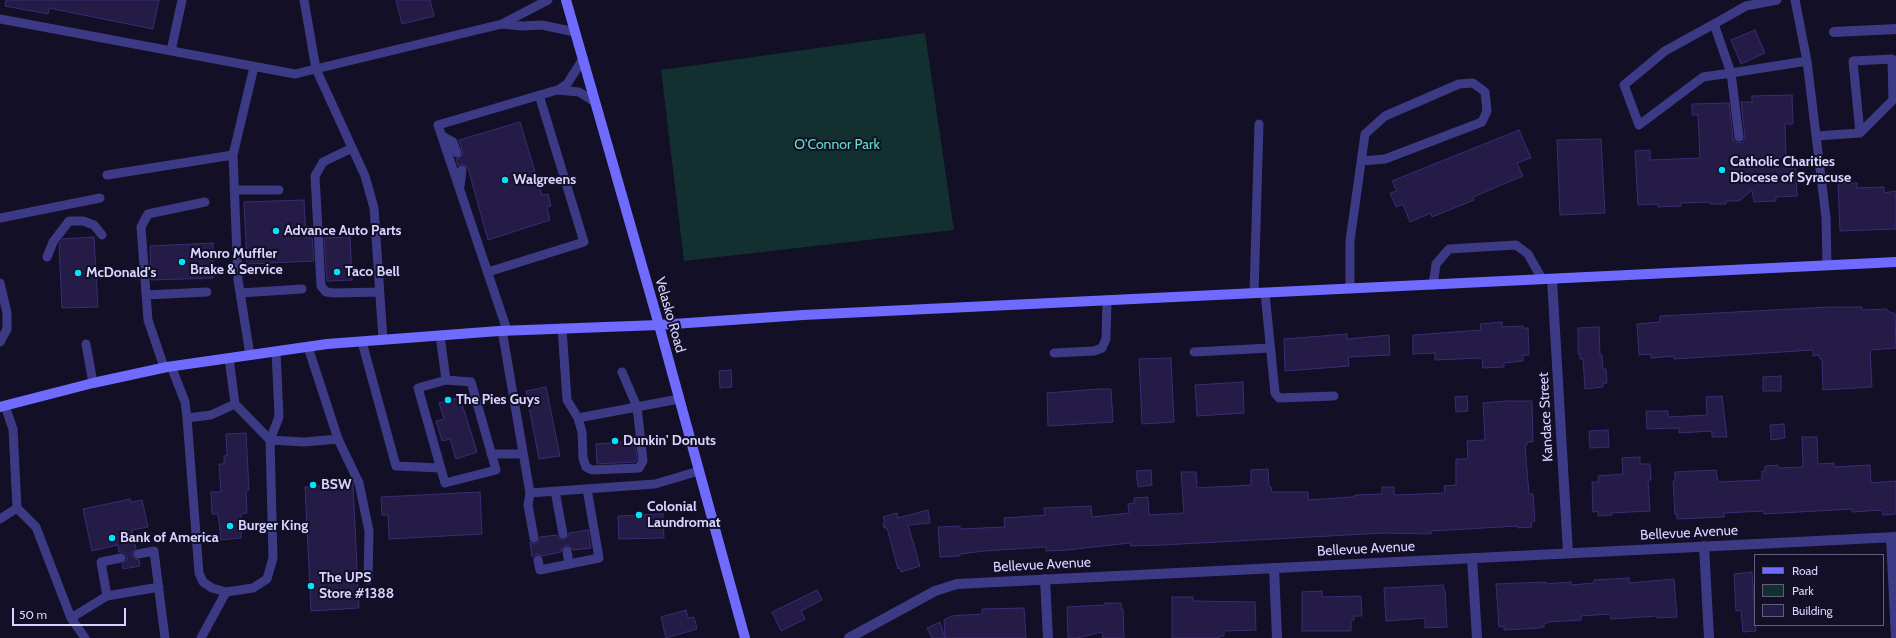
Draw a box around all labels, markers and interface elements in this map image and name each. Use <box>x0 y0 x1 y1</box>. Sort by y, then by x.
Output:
park label: O'Connor Park <box>794 137 880 153</box>
place label: Catholic Charities Diocese of Syracuse <box>1730 154 1851 186</box>
marker: Catholic Charities Diocese of Syracuse <box>1717 165 1727 175</box>
place label: Walgreens <box>513 172 576 188</box>
marker: Walgreens <box>500 175 510 185</box>
place label: Advance Auto Parts <box>284 223 402 239</box>
marker: Advance Auto Parts <box>271 226 281 236</box>
place label: Monro Muffler Brake & Service <box>190 246 283 278</box>
marker: Monro Muffler Brake & Service <box>177 257 187 267</box>
place label: Taco Bell <box>345 264 400 280</box>
place label: McDonald's <box>86 265 156 281</box>
marker: Taco Bell <box>332 267 342 277</box>
marker: McDonald's <box>73 268 83 278</box>
street label: Velasko Road <box>651 275 689 355</box>
street label: Kandace Street <box>1535 372 1557 462</box>
place label: The Pies Guys <box>456 392 540 408</box>
marker: The Pies Guys <box>443 395 453 405</box>
place label: Dunkin' Donuts <box>623 433 716 449</box>
marker: Dunkin' Donuts <box>610 436 620 446</box>
place label: BSW <box>321 477 351 493</box>
marker: BSW <box>308 480 318 490</box>
place label: Colonial Laundromat <box>647 499 721 532</box>
marker: Colonial Laundromat <box>634 510 644 520</box>
place label: Burger King <box>238 518 308 534</box>
marker: Burger King <box>225 521 235 531</box>
street label: Bellevue Avenue <box>1640 522 1738 544</box>
place label: Bank of America <box>120 530 219 546</box>
marker: Bank of America <box>107 533 117 543</box>
street label: Bellevue Avenue <box>1317 538 1415 560</box>
street label: Bellevue Avenue <box>993 554 1091 576</box>
legend <box>1754 554 1884 626</box>
text: Road <box>1792 563 1818 578</box>
place label: The UPS Store #1388 <box>319 570 394 602</box>
marker: The UPS Store #1388 <box>306 581 316 591</box>
text: Park <box>1792 583 1814 598</box>
scale bar <box>14 600 128 626</box>
text: Building <box>1792 603 1833 618</box>
text: 50 m <box>19 607 47 622</box>

